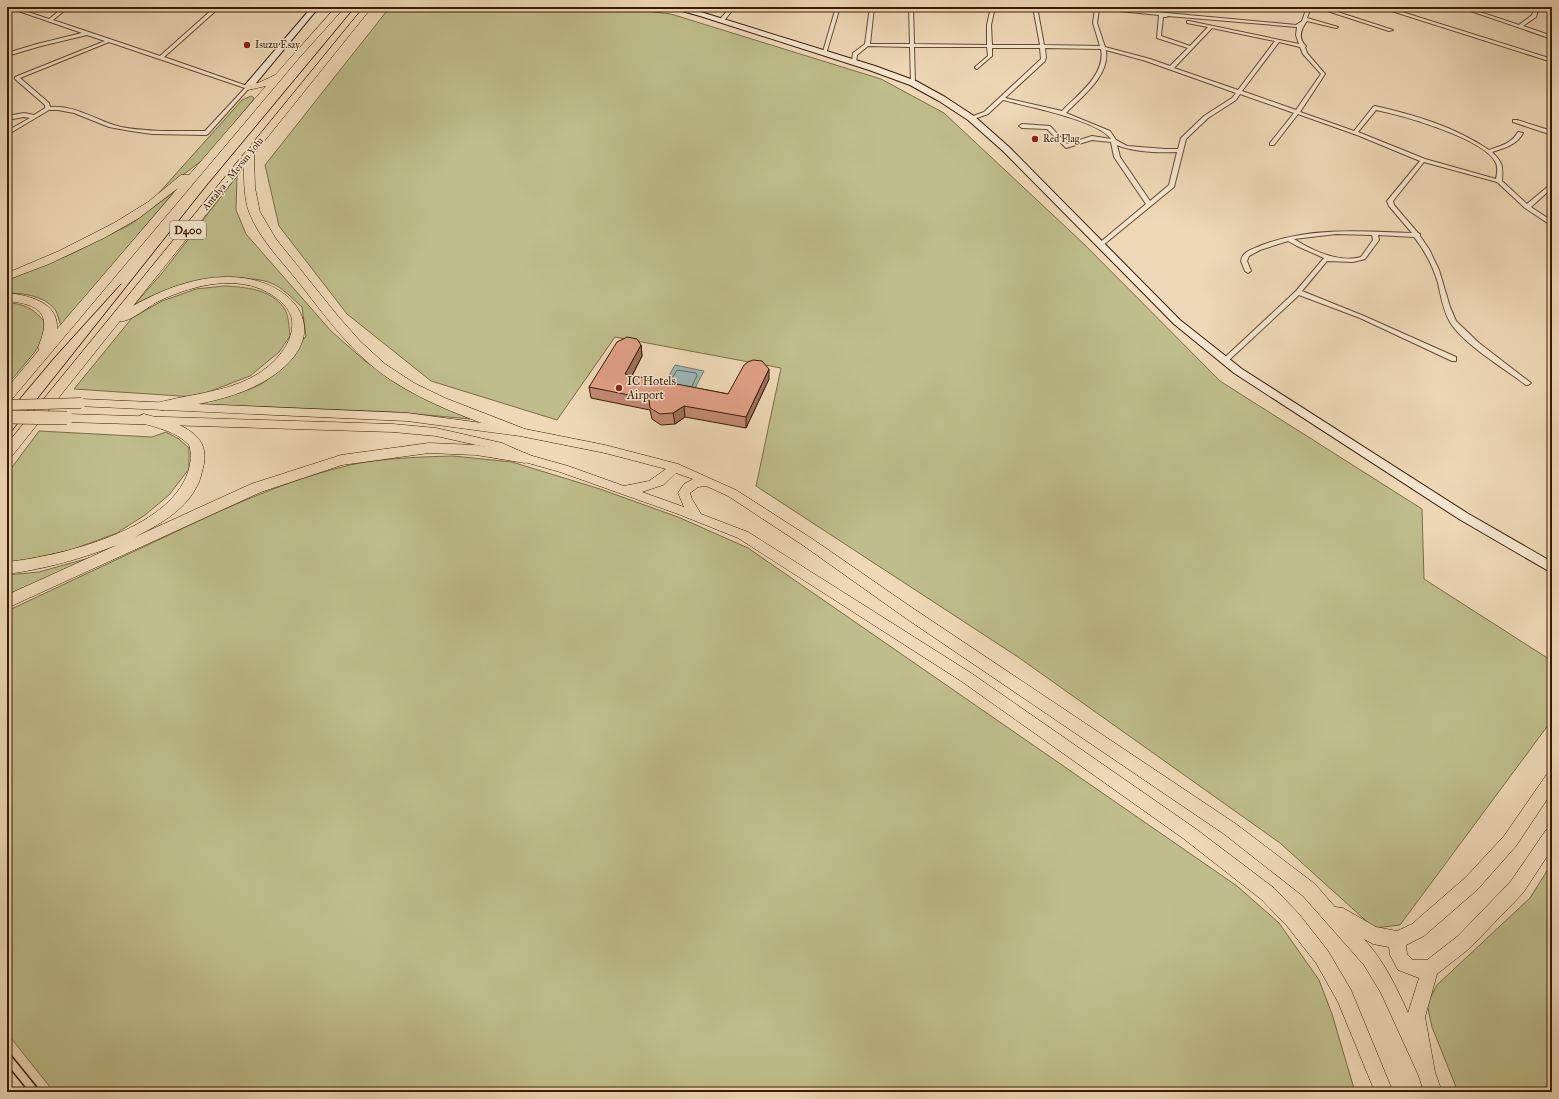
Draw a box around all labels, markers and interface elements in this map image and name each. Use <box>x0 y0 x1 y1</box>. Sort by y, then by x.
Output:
place label: Isuzu Esay <box>255 39 300 51</box>
marker: Isuzu Esay <box>242 40 252 50</box>
place label: Red Flag <box>1043 133 1080 145</box>
marker: Red Flag <box>1030 134 1040 144</box>
street label: Antalya - Mersin Yolu <box>199 135 267 214</box>
road number: D400 <box>170 221 206 239</box>
place label: IC Hotels Airport <box>626 374 676 402</box>
marker: IC Hotels Airport <box>614 383 624 393</box>

